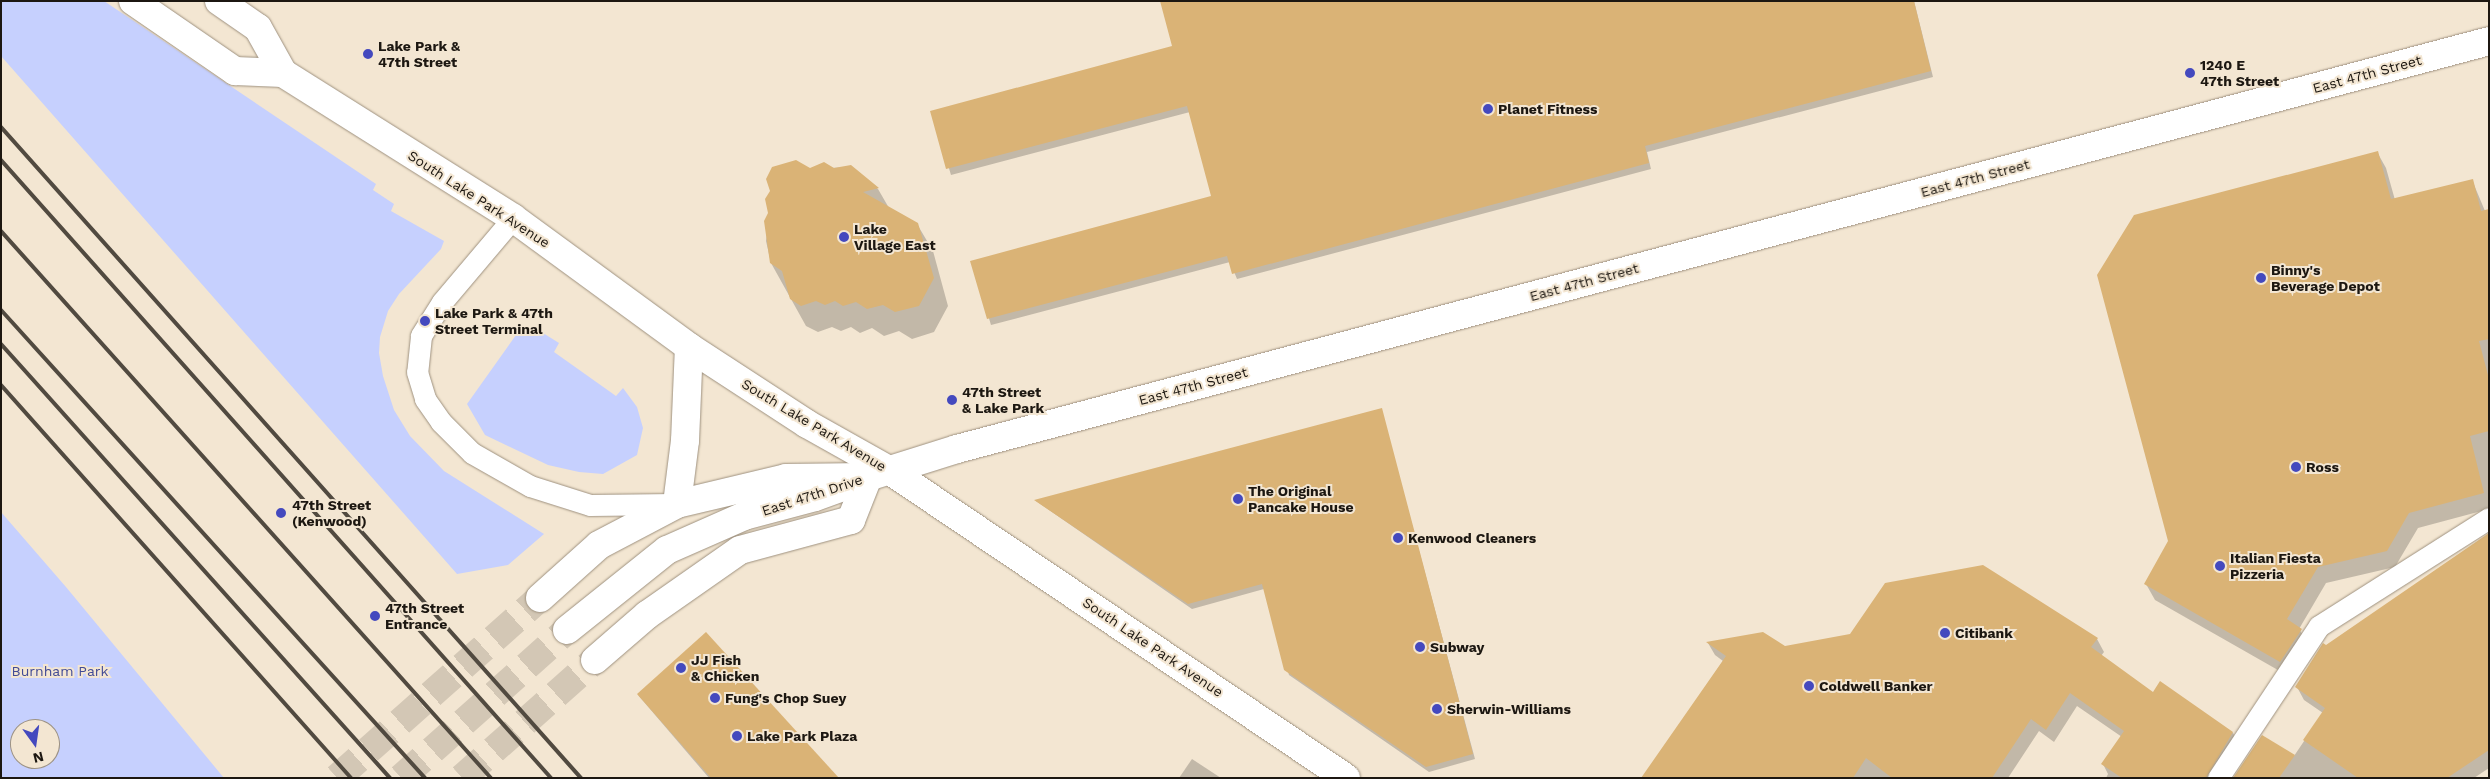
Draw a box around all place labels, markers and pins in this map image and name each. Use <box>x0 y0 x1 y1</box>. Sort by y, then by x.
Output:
place label: Lake Park & 47th Street <box>378 38 460 70</box>
marker: Lake Park & 47th Street <box>362 48 374 60</box>
place label: 1240 E 47th Street <box>2200 57 2279 90</box>
marker: 1240 E 47th Street <box>2184 67 2196 79</box>
place label: Planet Fitness <box>1498 101 1597 117</box>
marker: Planet Fitness <box>1482 103 1494 115</box>
place label: Lake Village East <box>854 221 936 253</box>
marker: Lake Village East <box>838 231 850 243</box>
place label: Binny's Beverage Depot <box>2271 262 2380 294</box>
marker: Binny's Beverage Depot <box>2255 272 2267 284</box>
place label: Lake Park & 47th Street Terminal <box>435 305 553 338</box>
marker: Lake Park & 47th Street Terminal <box>419 315 431 327</box>
place label: 47th Street & Lake Park <box>962 384 1044 417</box>
marker: 47th Street & Lake Park <box>946 394 958 406</box>
place label: Ross <box>2306 459 2339 475</box>
marker: Ross <box>2290 461 2302 473</box>
place label: The Original Pancake House <box>1248 483 1354 516</box>
marker: The Original Pancake House <box>1232 493 1244 505</box>
place label: 47th Street (Kenwood) <box>292 497 371 530</box>
marker: 47th Street (Kenwood) <box>274 506 288 520</box>
place label: Kenwood Cleaners <box>1408 530 1536 546</box>
marker: Kenwood Cleaners <box>1392 532 1404 544</box>
place label: Italian Fiesta Pizzeria <box>2230 550 2321 582</box>
marker: Italian Fiesta Pizzeria <box>2214 560 2226 572</box>
place label: 47th Street Entrance <box>385 600 464 632</box>
marker: 47th Street Entrance <box>369 610 381 622</box>
place label: Citibank <box>1955 625 2013 641</box>
marker: Citibank <box>1939 627 1951 639</box>
place label: Subway <box>1430 639 1484 655</box>
marker: Subway <box>1414 641 1426 653</box>
place label: JJ Fish & Chicken <box>691 652 759 684</box>
marker: JJ Fish & Chicken <box>675 662 687 674</box>
place label: Coldwell Banker <box>1819 678 1933 694</box>
marker: Coldwell Banker <box>1803 680 1815 692</box>
place label: Fung's Chop Suey <box>725 690 846 706</box>
marker: Fung's Chop Suey <box>709 692 721 704</box>
place label: Sherwin-Williams <box>1447 701 1571 717</box>
marker: Sherwin-Williams <box>1431 703 1443 715</box>
place label: Lake Park Plaza <box>747 728 858 744</box>
marker: Lake Park Plaza <box>731 730 743 742</box>

